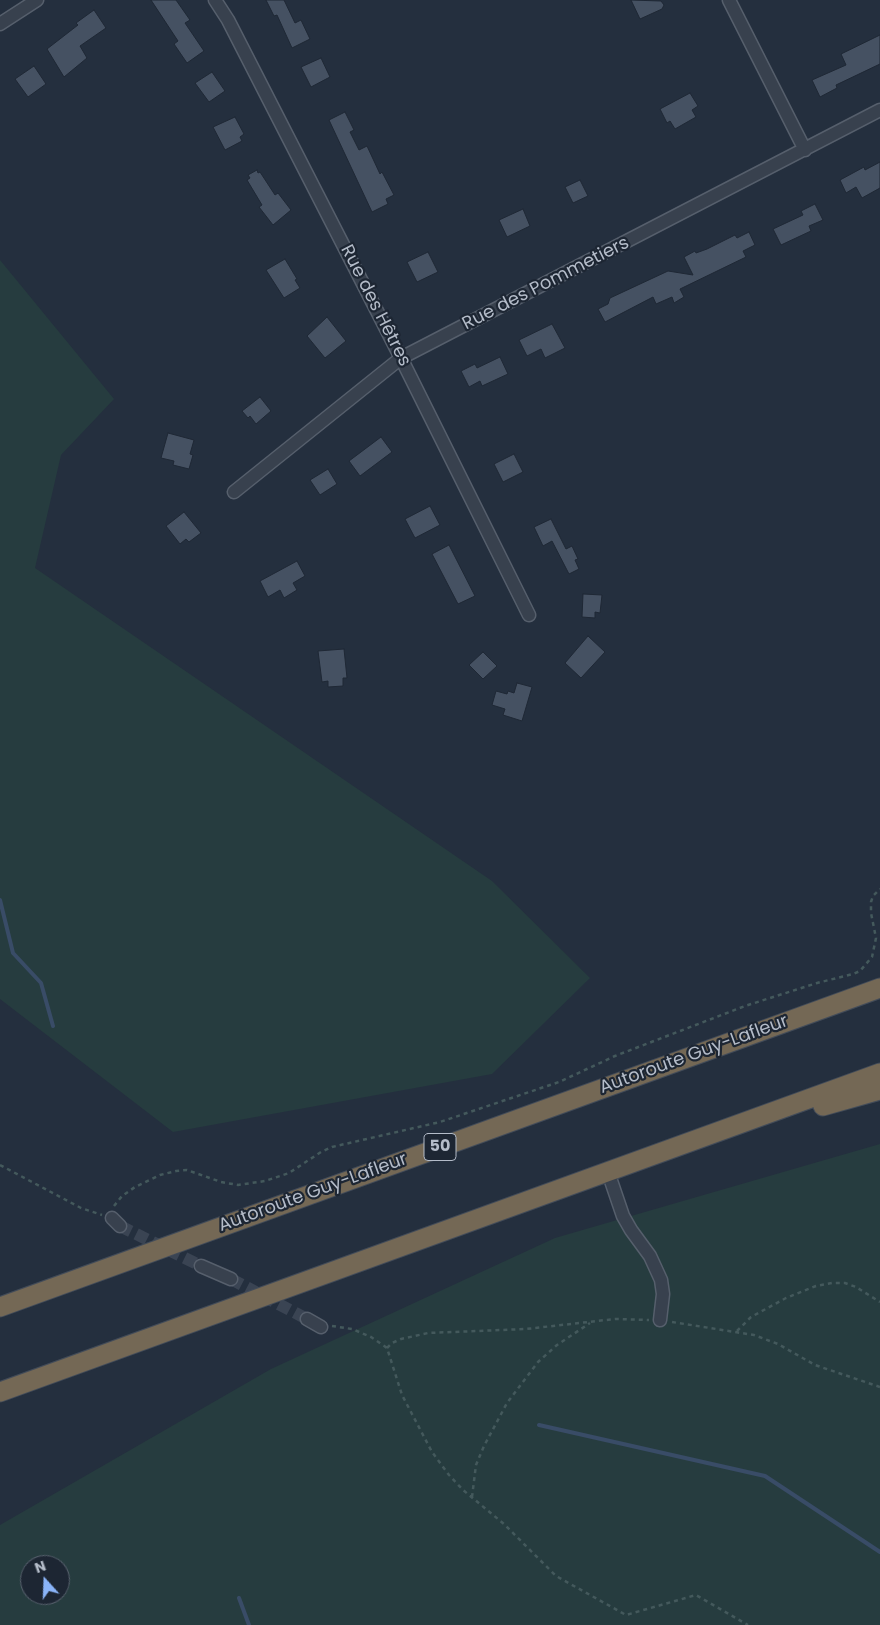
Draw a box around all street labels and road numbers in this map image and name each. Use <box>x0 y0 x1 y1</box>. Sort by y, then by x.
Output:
street label: Rue des Pommetiers <box>459 233 633 335</box>
street label: Rue des Hêtres <box>335 242 415 370</box>
street label: Autoroute Guy-Lafleur <box>597 1011 791 1099</box>
road number: 50 <box>424 1134 456 1160</box>
street label: Autoroute Guy-Lafleur <box>216 1149 410 1237</box>

